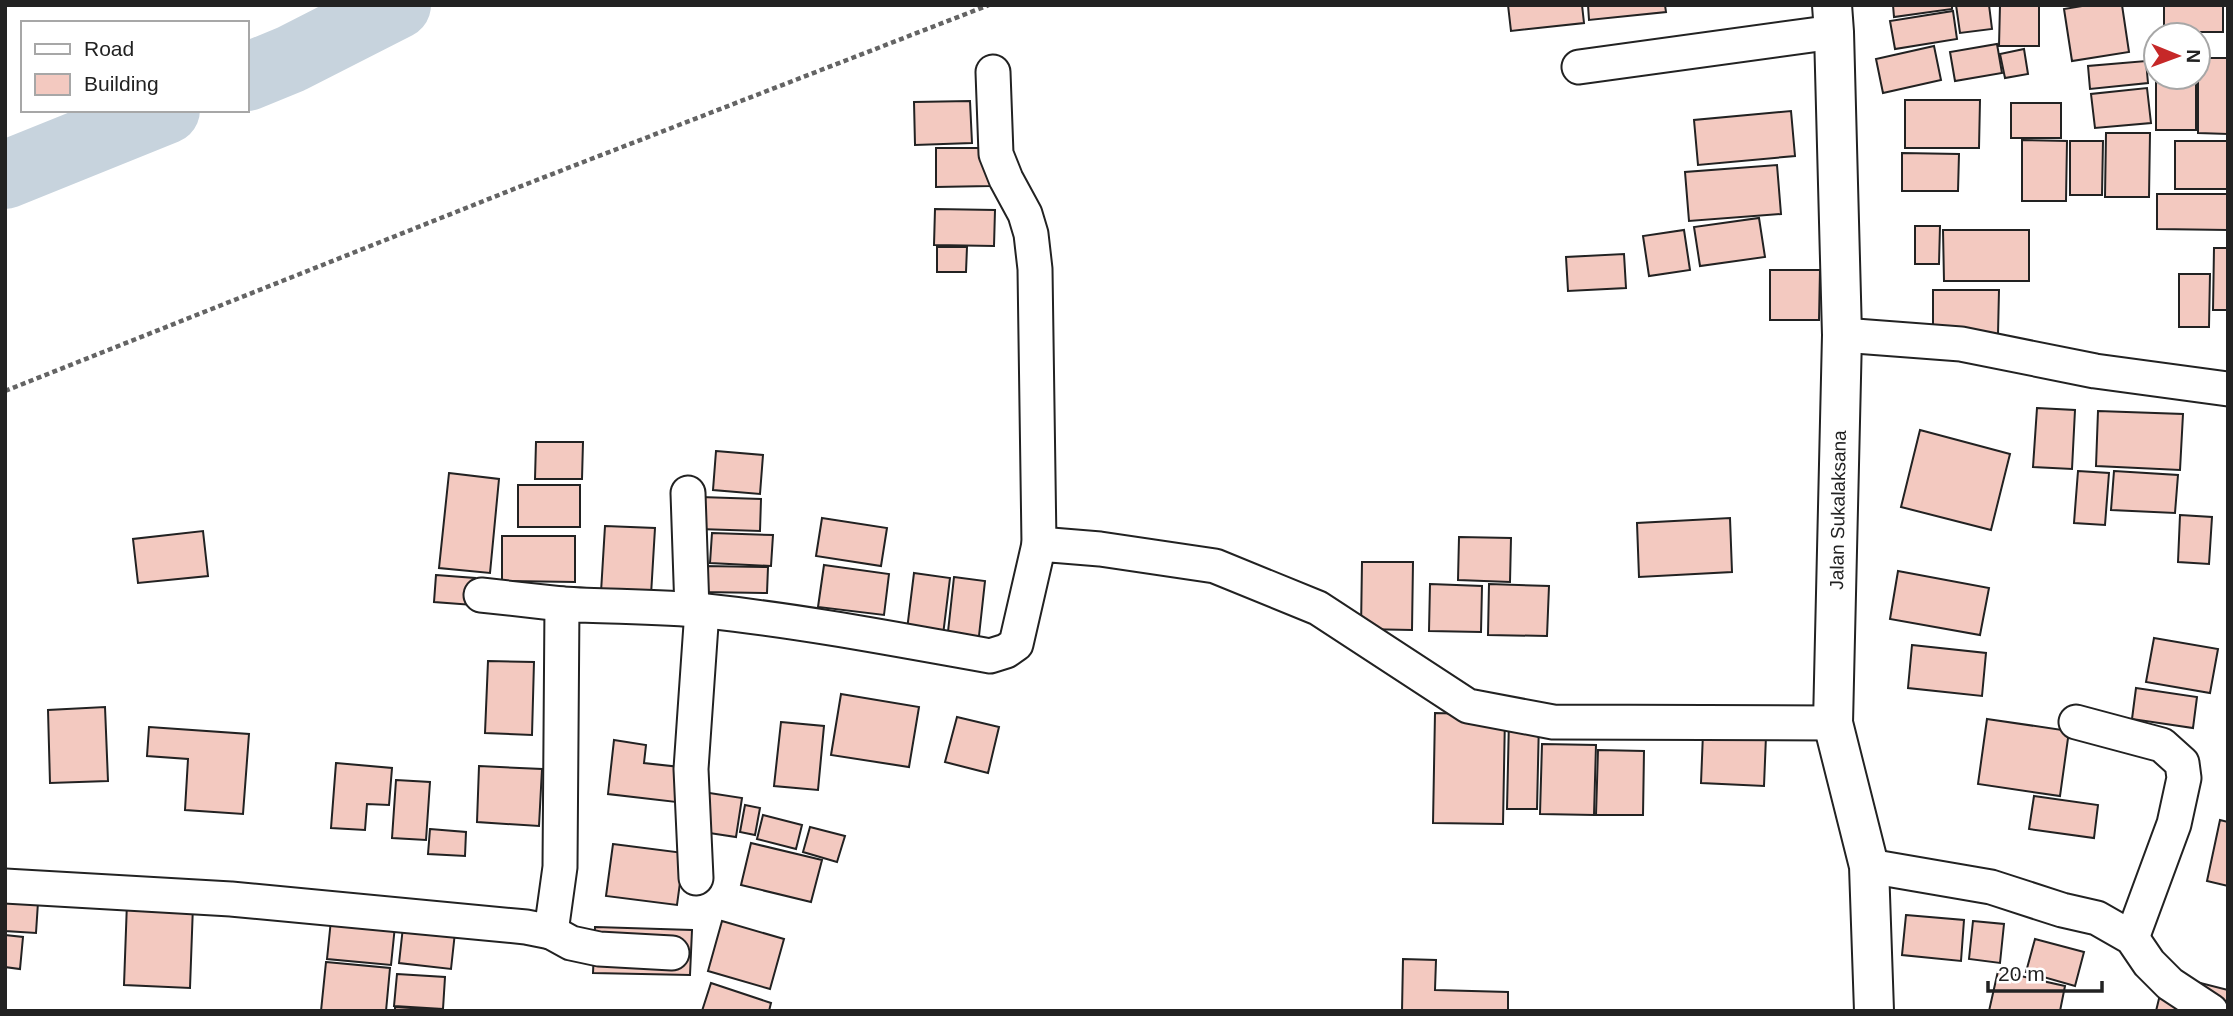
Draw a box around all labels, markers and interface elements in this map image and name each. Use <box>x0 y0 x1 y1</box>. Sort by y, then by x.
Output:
legend <box>21 21 248 112</box>
north arrow <box>2142 21 2212 91</box>
text: Road <box>84 37 134 60</box>
text: N <box>2183 49 2204 63</box>
text: Building <box>84 72 159 95</box>
street label: Jalan Sukalaksana <box>1826 430 1850 590</box>
scale bar <box>1988 950 2102 994</box>
text: 20 m <box>1998 962 2045 985</box>

